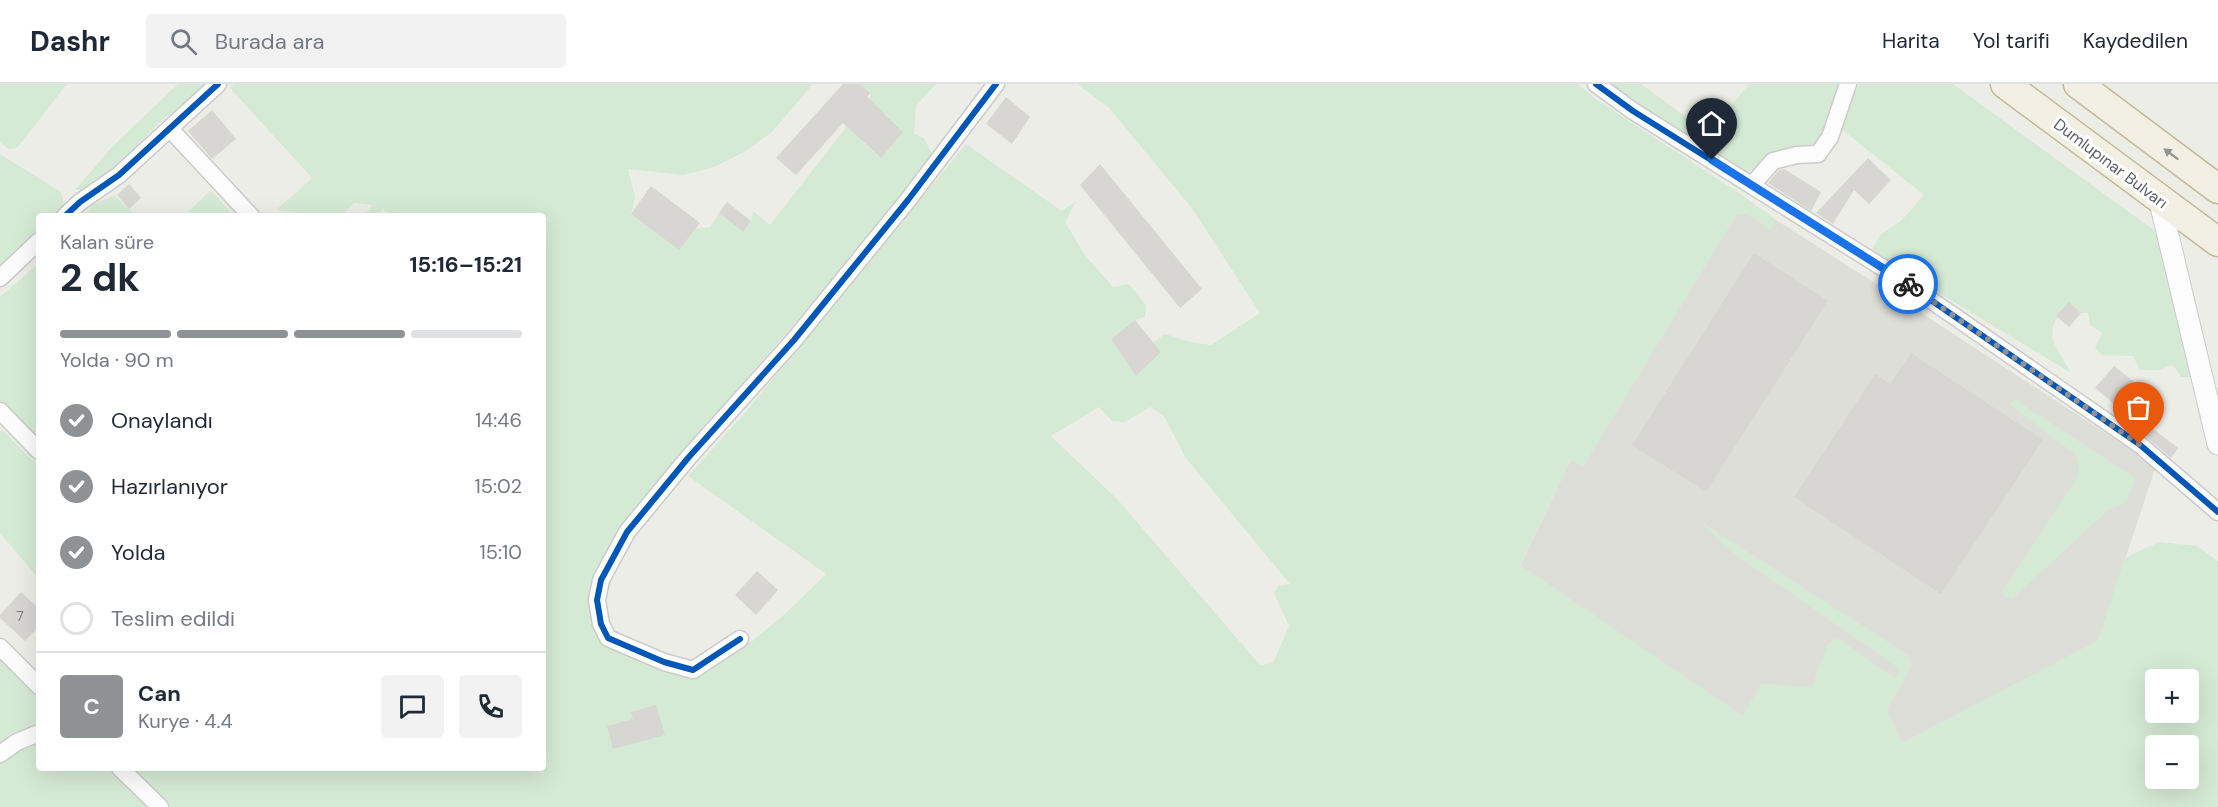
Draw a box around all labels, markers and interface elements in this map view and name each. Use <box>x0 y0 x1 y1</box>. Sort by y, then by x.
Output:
search box <box>146 14 566 68</box>
text: Dashr <box>30 23 110 60</box>
icon: search <box>167 25 200 58</box>
text: Burada ara <box>215 27 325 56</box>
text: Harita <box>1882 27 1940 55</box>
text: Yol tarifi <box>1973 27 2050 55</box>
text: Kaydedilen <box>2083 27 2188 55</box>
pin <box>1686 98 1737 160</box>
icon: home <box>1695 107 1728 140</box>
street label: Dumlupınar Bulvarı <box>2049 114 2172 213</box>
one-way arrow <box>2164 148 2180 160</box>
text: Kalan süre <box>60 229 154 255</box>
text: 15:16–15:21 <box>409 250 522 279</box>
text: 2 dk <box>60 252 140 303</box>
courier <box>1878 254 1938 314</box>
icon: bike <box>1892 268 1925 301</box>
text: Yolda · 90 m <box>60 347 174 373</box>
pin <box>2113 382 2164 444</box>
icon: bag <box>2122 391 2155 424</box>
icon: check <box>60 404 93 437</box>
text: Onaylandı <box>111 406 213 435</box>
text: 14:46 <box>475 407 522 433</box>
icon: check <box>60 470 93 503</box>
text: Hazırlanıyor <box>111 472 228 501</box>
text: 15:02 <box>475 473 522 499</box>
icon: check <box>60 536 93 569</box>
text: Yolda <box>111 538 166 567</box>
text: 15:10 <box>480 539 522 565</box>
text: Teslim edildi <box>111 604 235 633</box>
house number: 7 <box>16 607 24 625</box>
map controls <box>2145 669 2199 789</box>
button: + <box>2145 669 2199 723</box>
button: chat <box>381 675 444 738</box>
button: phone <box>459 675 522 738</box>
text: Can <box>138 679 181 708</box>
text: C <box>83 692 100 721</box>
text: Kurye · 4.4 <box>138 708 233 734</box>
button: − <box>2145 735 2199 789</box>

